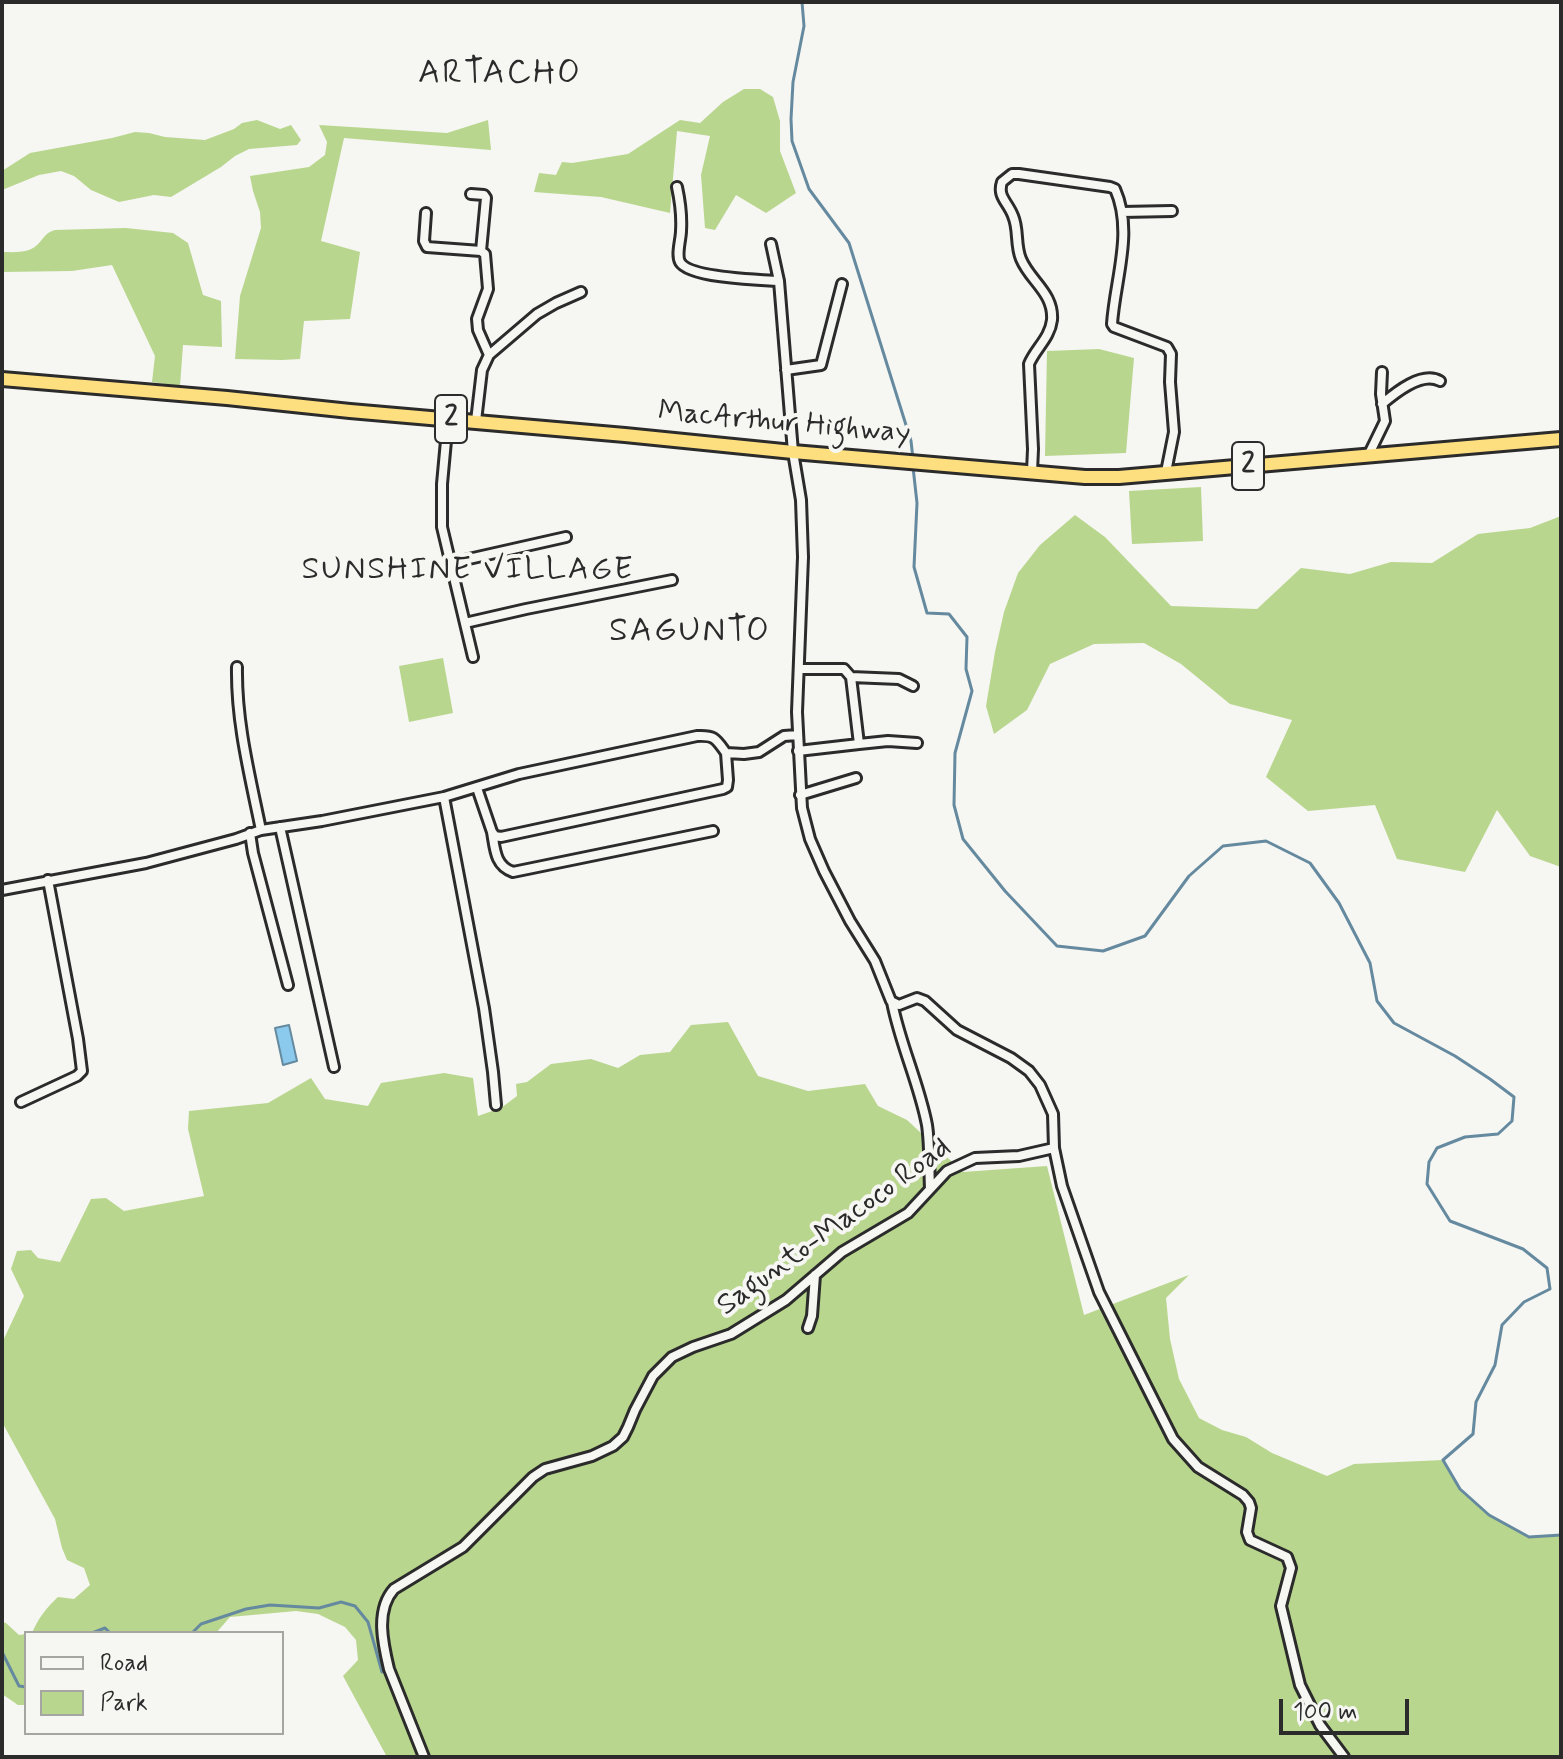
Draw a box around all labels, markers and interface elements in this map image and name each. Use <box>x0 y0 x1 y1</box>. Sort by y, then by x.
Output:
district label: ARTACHO <box>419 55 581 95</box>
road number: 2 <box>435 395 467 443</box>
street label: MacArthur Highway <box>656 395 912 453</box>
road number: 2 <box>1232 442 1264 490</box>
district label: SUNSHINE VILLAGE <box>302 552 634 590</box>
district label: SAGUNTO <box>611 613 769 653</box>
street label: Sagunto-Macoco Road <box>711 1131 959 1325</box>
legend <box>24 1631 284 1735</box>
text: Road <box>100 1648 148 1679</box>
scale bar <box>1283 1683 1413 1733</box>
text: Park <box>100 1688 148 1719</box>
text: 100 m <box>1293 1697 1357 1728</box>

